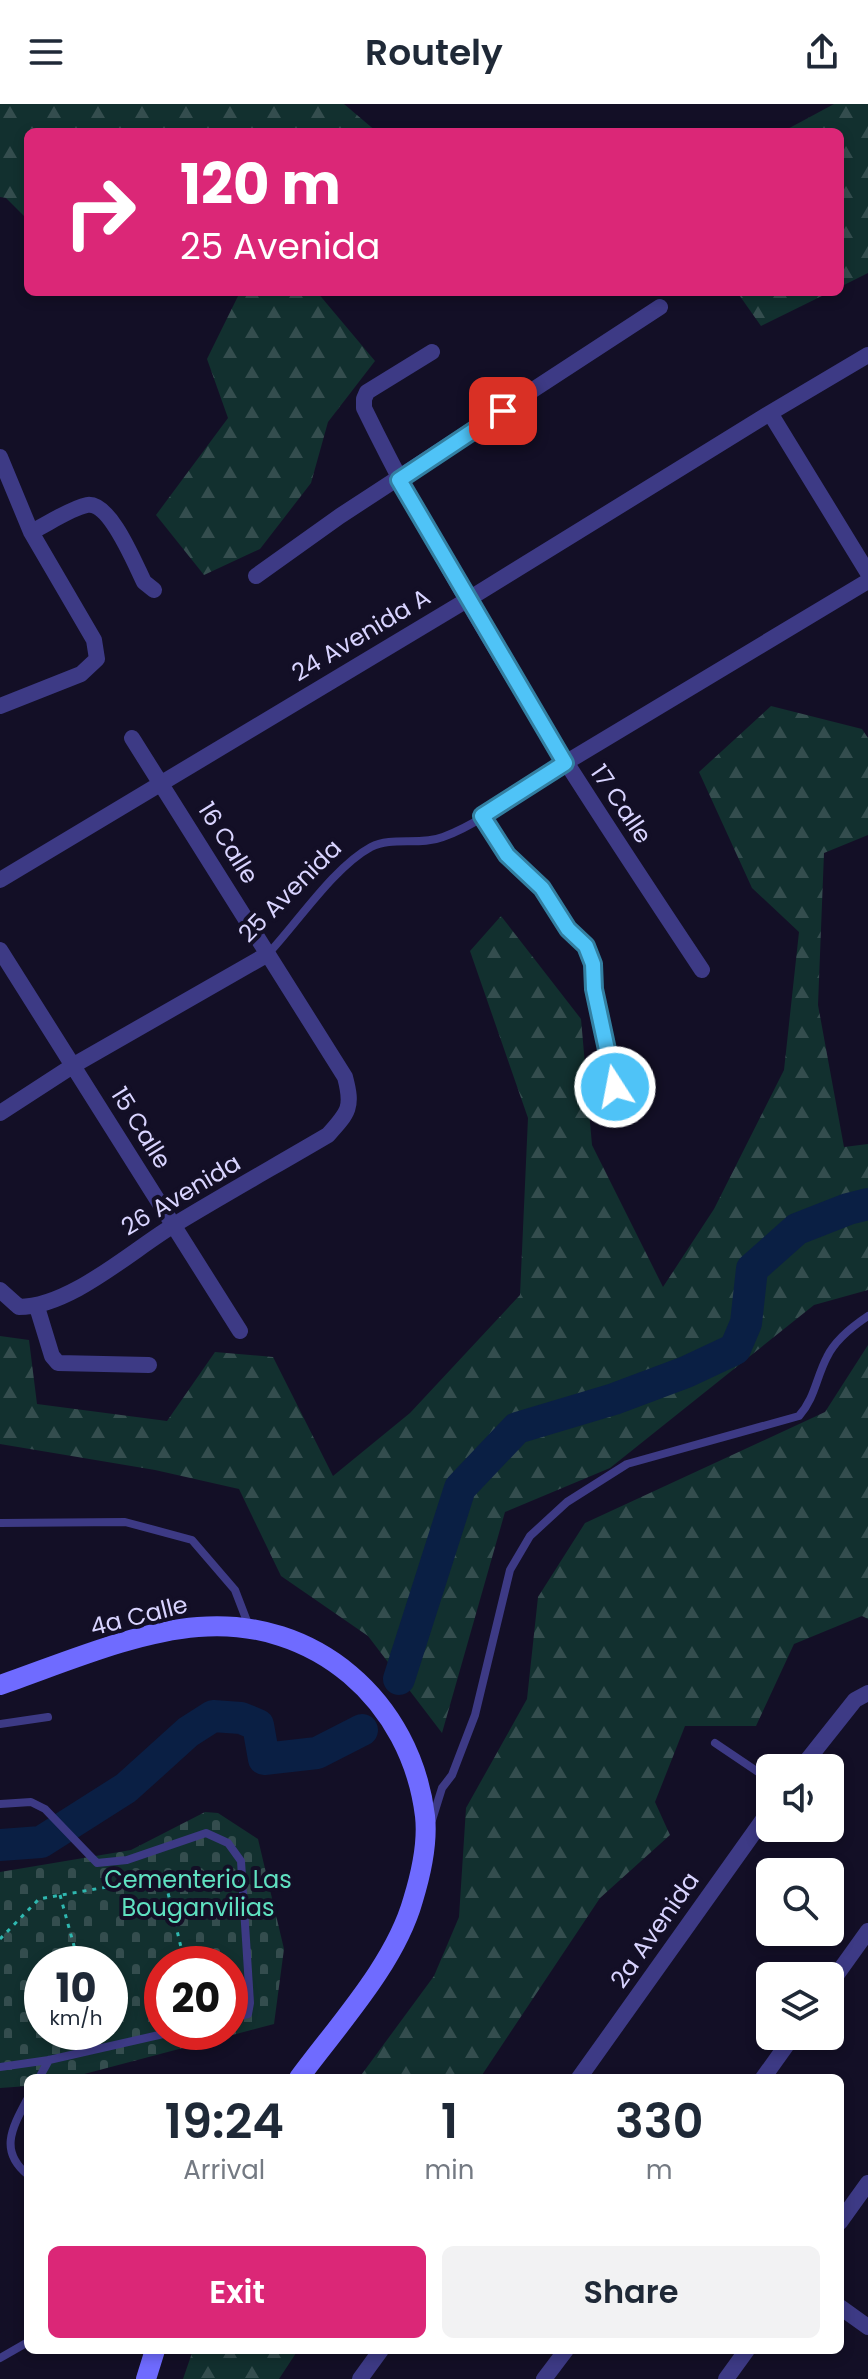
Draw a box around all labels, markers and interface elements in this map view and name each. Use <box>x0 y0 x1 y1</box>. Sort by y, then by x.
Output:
text: Routely <box>365 27 503 78</box>
icon: menu <box>24 30 68 74</box>
icon: share <box>800 30 844 74</box>
text: 120 m <box>180 145 341 224</box>
icon: right <box>48 160 152 264</box>
text: 25 Avenida <box>180 221 380 272</box>
pin <box>469 377 537 445</box>
icon: arrive <box>481 389 525 433</box>
street label: 24 Avenida A <box>285 580 436 689</box>
street label: 17 Calle <box>583 758 660 850</box>
street label: 16 Calle <box>190 795 266 890</box>
street label: 25 Avenida <box>231 832 349 950</box>
position arrow <box>573 1045 657 1129</box>
street label: 15 Calle <box>103 1081 179 1175</box>
street label: 26 Avenida <box>115 1146 247 1243</box>
street label: 4a Calle <box>87 1588 191 1644</box>
map controls <box>756 1754 844 2050</box>
button: sound <box>756 1754 844 1842</box>
button: search <box>756 1858 844 1946</box>
park label: Cementerio Las Bouganvilias <box>104 1863 292 1924</box>
street label: 2a Avenida <box>602 1865 707 1994</box>
speed limit sign: 20 <box>144 1946 248 2050</box>
text: 10 <box>55 1960 97 2016</box>
button: layers <box>756 1962 844 2050</box>
text: km/h <box>49 2004 103 2032</box>
text: 19:24 <box>165 2088 284 2155</box>
text: 1 <box>441 2088 458 2155</box>
text: 330 <box>615 2088 703 2155</box>
text: Arrival <box>183 2152 265 2188</box>
text: min <box>425 2152 474 2188</box>
text: m <box>646 2152 673 2188</box>
button: Exit <box>48 2246 426 2338</box>
button: Share <box>442 2246 820 2338</box>

